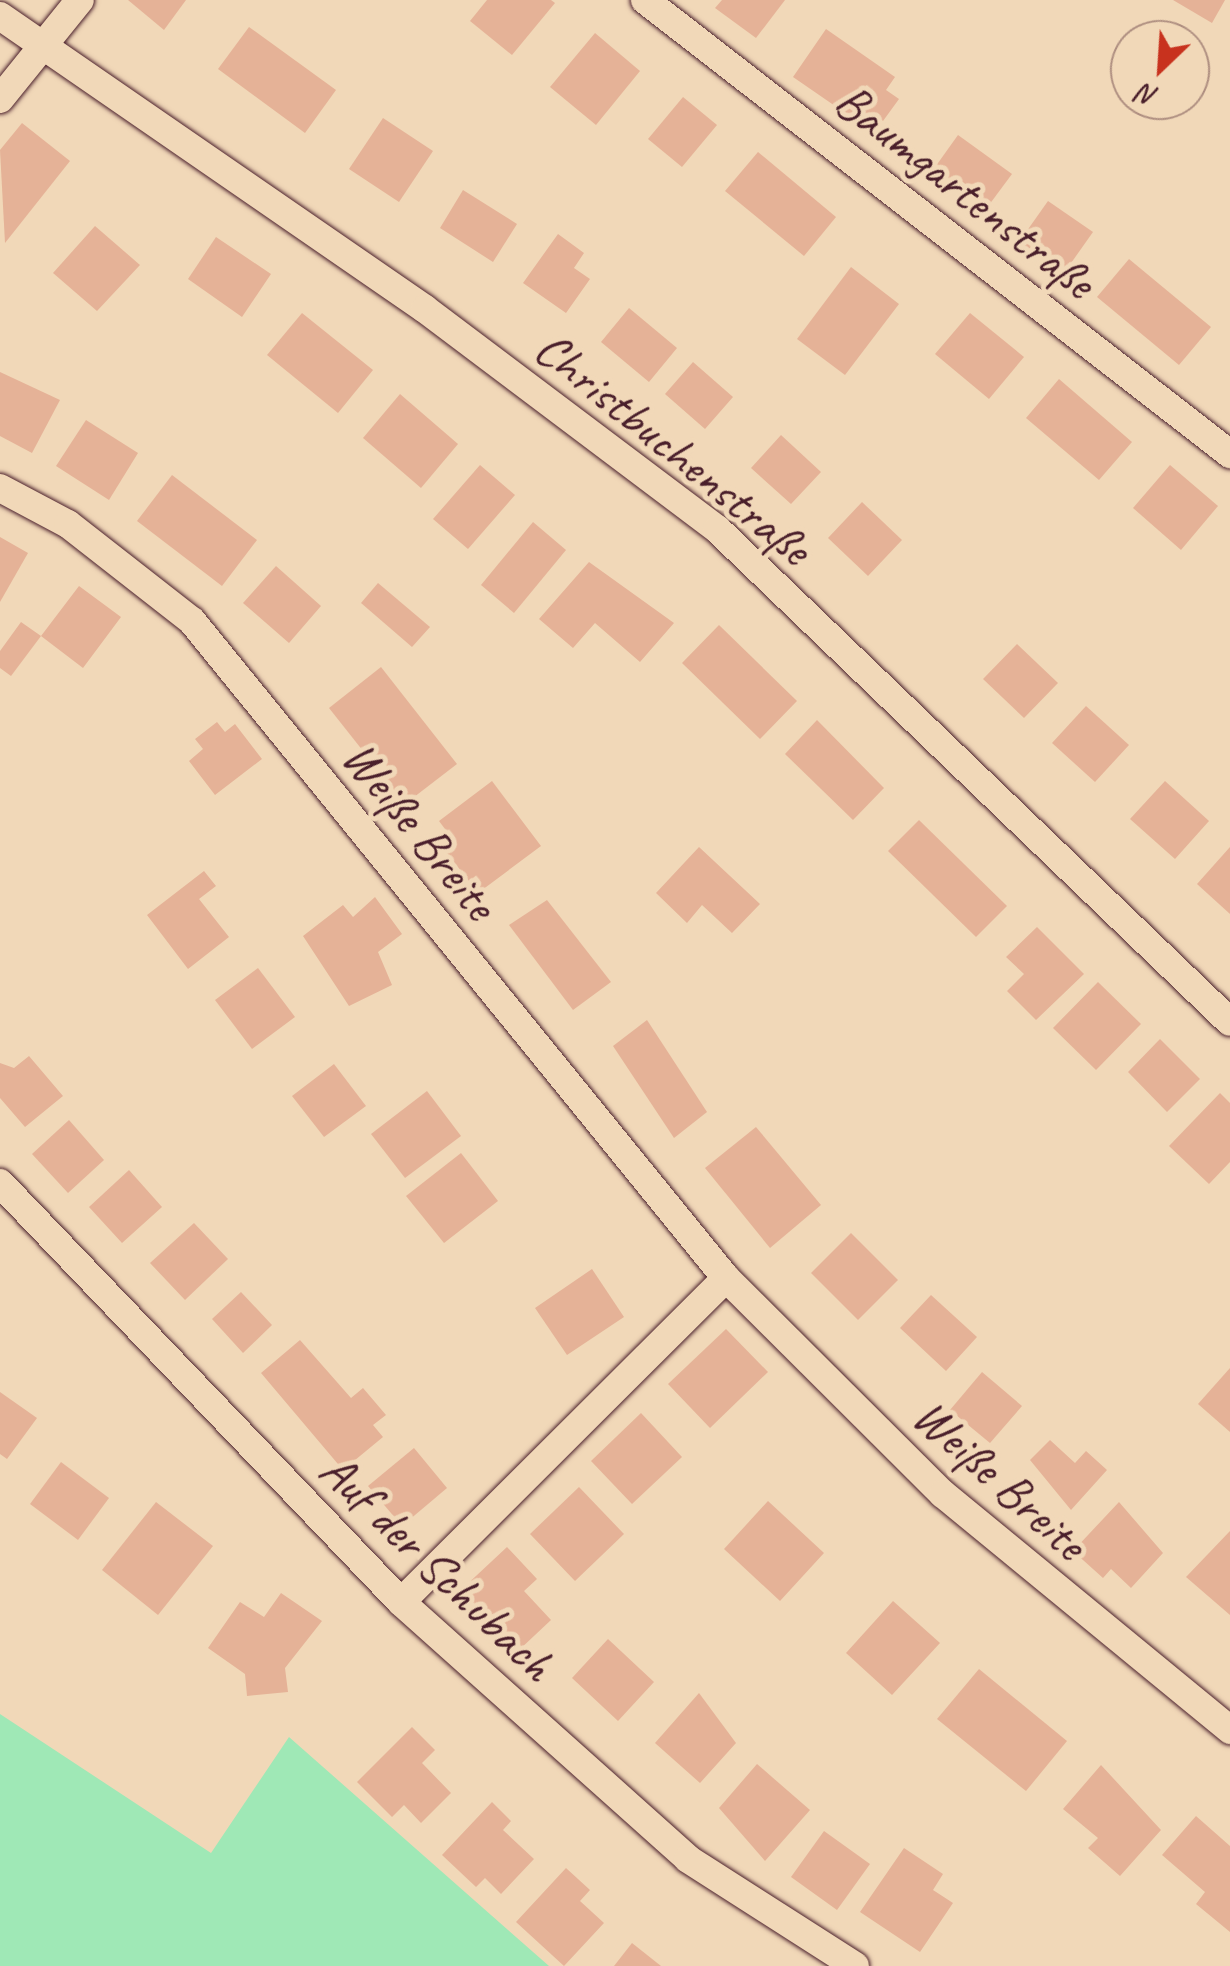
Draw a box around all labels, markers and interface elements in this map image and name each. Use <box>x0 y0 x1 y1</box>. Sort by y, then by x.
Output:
north arrow <box>1110 20 1210 120</box>
street label: Baumgartenstraße <box>823 71 1107 311</box>
text: N <box>1133 76 1163 115</box>
street label: Christbuchenstraße <box>523 318 823 578</box>
street label: Weiße Breite <box>330 728 510 932</box>
street label: Weiße Breite <box>901 1386 1099 1572</box>
street label: Auf der Schubach <box>308 1441 566 1693</box>

